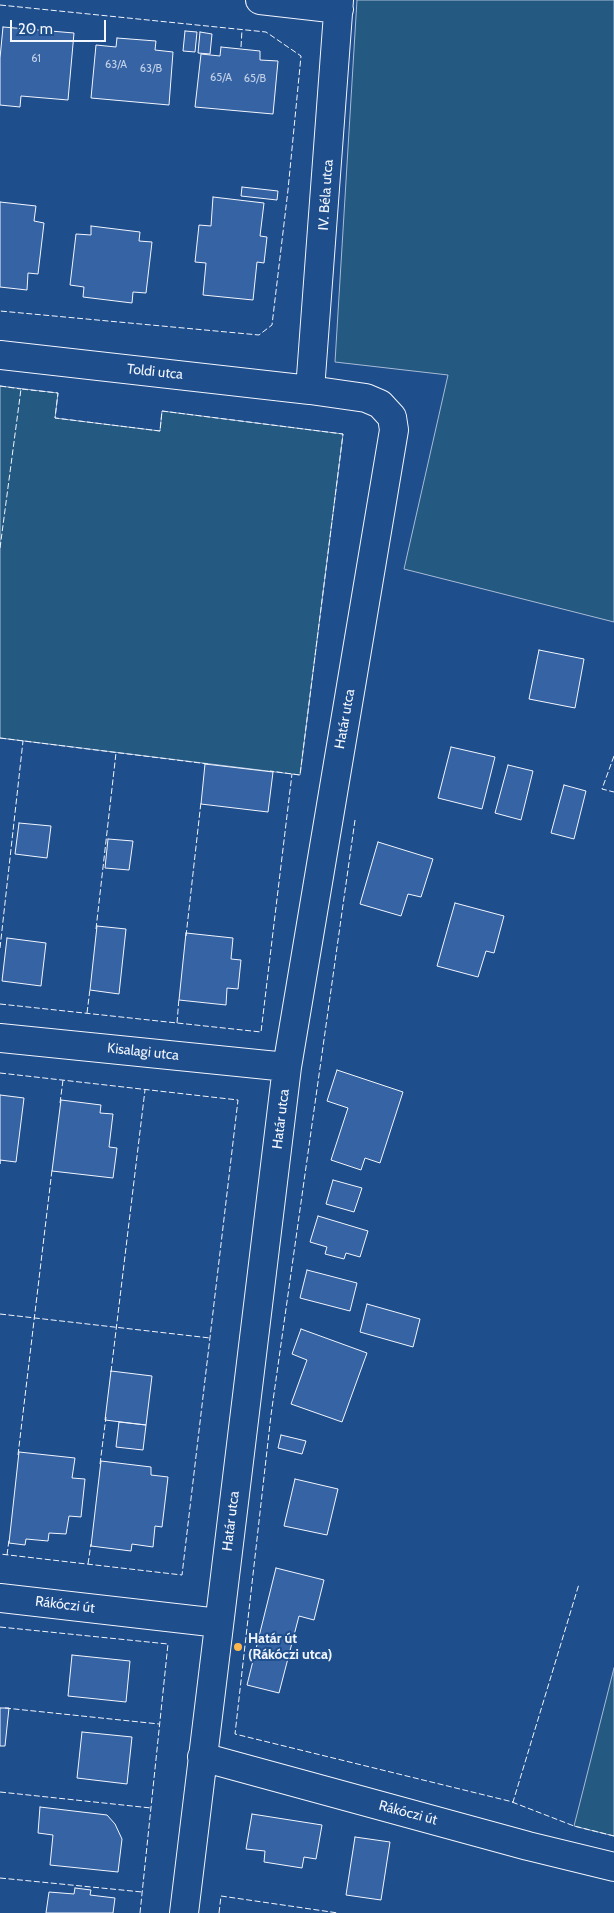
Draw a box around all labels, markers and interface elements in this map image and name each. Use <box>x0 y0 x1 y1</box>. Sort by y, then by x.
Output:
scale bar <box>12 10 109 42</box>
text: 20 m <box>18 20 53 38</box>
house number: 61 <box>31 52 41 66</box>
house number: 63/A <box>105 58 127 72</box>
house number: 63/B <box>140 62 162 76</box>
house number: 65/A <box>210 71 232 85</box>
house number: 65/B <box>244 72 266 86</box>
street label: IV. Béla utca <box>315 159 337 231</box>
street label: Toldi utca <box>126 361 184 383</box>
street label: Határ utca <box>331 688 359 750</box>
street label: Kisalagi utca <box>106 1040 180 1064</box>
street label: Határ utca <box>269 1088 293 1150</box>
street label: Határ utca <box>219 1490 243 1552</box>
street label: Rákóczi út <box>34 1593 96 1617</box>
place label: Határ út (Rákóczi utca) <box>248 1631 332 1664</box>
marker: Határ út (Rákóczi utca) <box>232 1641 244 1653</box>
street label: Rákóczi út <box>377 1797 439 1829</box>

